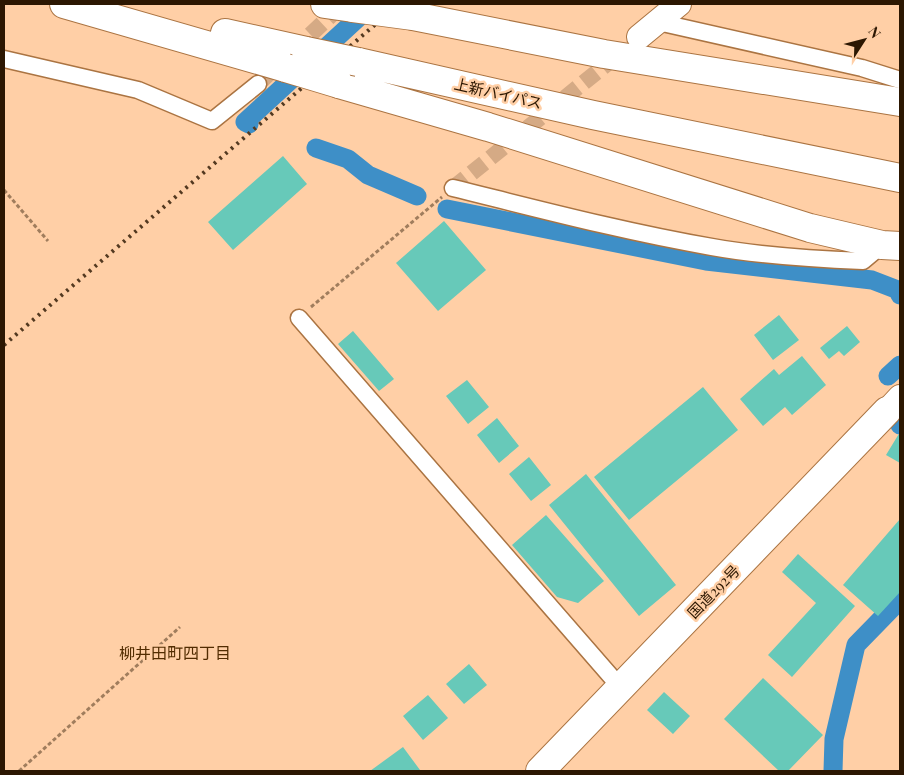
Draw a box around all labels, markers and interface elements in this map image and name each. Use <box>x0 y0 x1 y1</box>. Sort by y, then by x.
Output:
north arrow <box>839 15 889 65</box>
text: N <box>864 22 886 42</box>
street label: 上新バイパス <box>452 73 544 113</box>
street label: 国道292号 <box>683 560 744 622</box>
district label: 柳井田町四丁目 <box>119 642 231 663</box>

